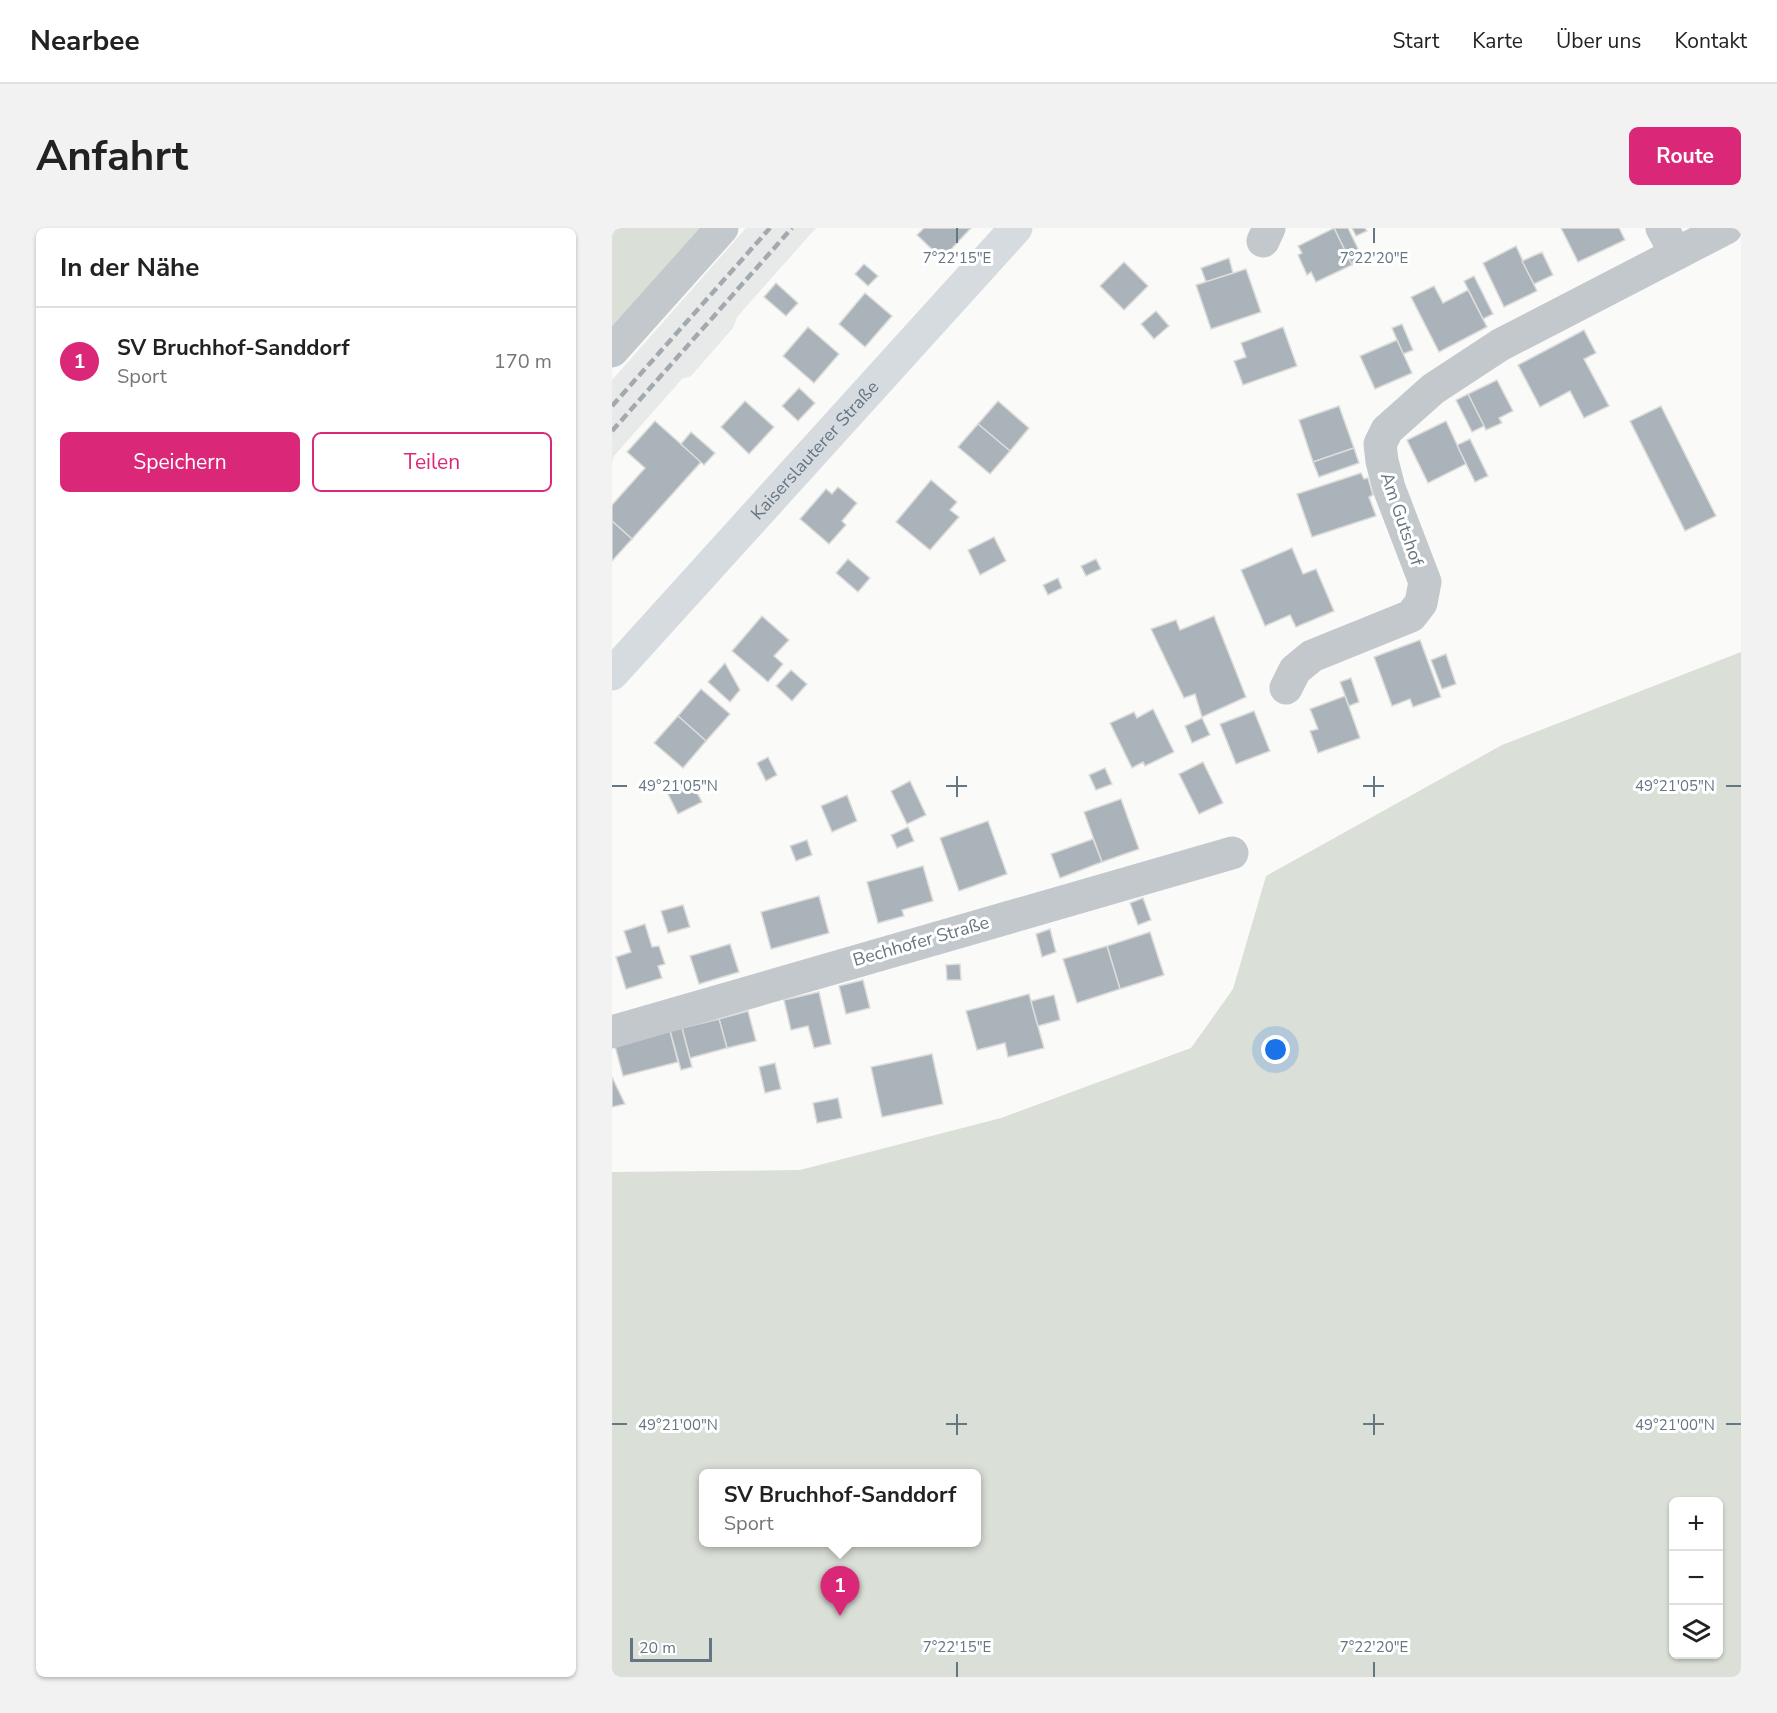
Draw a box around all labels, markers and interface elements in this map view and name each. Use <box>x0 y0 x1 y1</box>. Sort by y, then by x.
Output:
text: Nearbee <box>30 22 140 60</box>
text: Start <box>1392 27 1439 55</box>
text: Karte <box>1472 27 1523 55</box>
text: Über uns <box>1556 27 1641 55</box>
text: Kontakt <box>1674 27 1747 55</box>
button: Route <box>1629 127 1741 185</box>
text: Anfahrt <box>36 128 188 185</box>
text: 7°22'15"E <box>923 248 991 268</box>
text: 7°22'20"E <box>1340 248 1408 268</box>
text: In der Nähe <box>60 250 199 285</box>
text: SV Bruchhof-Sanddorf <box>117 333 349 363</box>
text: 1 <box>74 348 86 375</box>
text: 170 m <box>494 348 552 375</box>
text: Sport <box>117 363 167 390</box>
street label: Kaiserslauterer Straße <box>745 375 884 525</box>
button: Speichern <box>60 432 300 492</box>
button: Teilen <box>312 432 552 492</box>
street label: Am Gutshof <box>1375 469 1430 570</box>
text: 49°21'05"N <box>638 776 718 796</box>
text: 49°21'05"N <box>1635 776 1715 796</box>
street label: Bechhofer Straße <box>850 910 992 972</box>
your location <box>1261 1035 1290 1064</box>
text: 49°21'00"N <box>638 1415 718 1435</box>
text: 49°21'00"N <box>1635 1415 1715 1435</box>
popup <box>699 1469 981 1547</box>
text: SV Bruchhof-Sanddorf <box>724 1480 956 1510</box>
map controls <box>1669 1497 1723 1659</box>
button: + <box>1669 1497 1723 1551</box>
text: Sport <box>724 1510 774 1537</box>
button: − <box>1669 1551 1723 1605</box>
pin: 1 <box>820 1566 860 1616</box>
button: layers <box>1669 1605 1723 1659</box>
scale bar <box>630 1635 712 1662</box>
text: 20 m <box>639 1637 676 1659</box>
text: 7°22'15"E <box>923 1637 991 1657</box>
text: 7°22'20"E <box>1340 1637 1408 1657</box>

